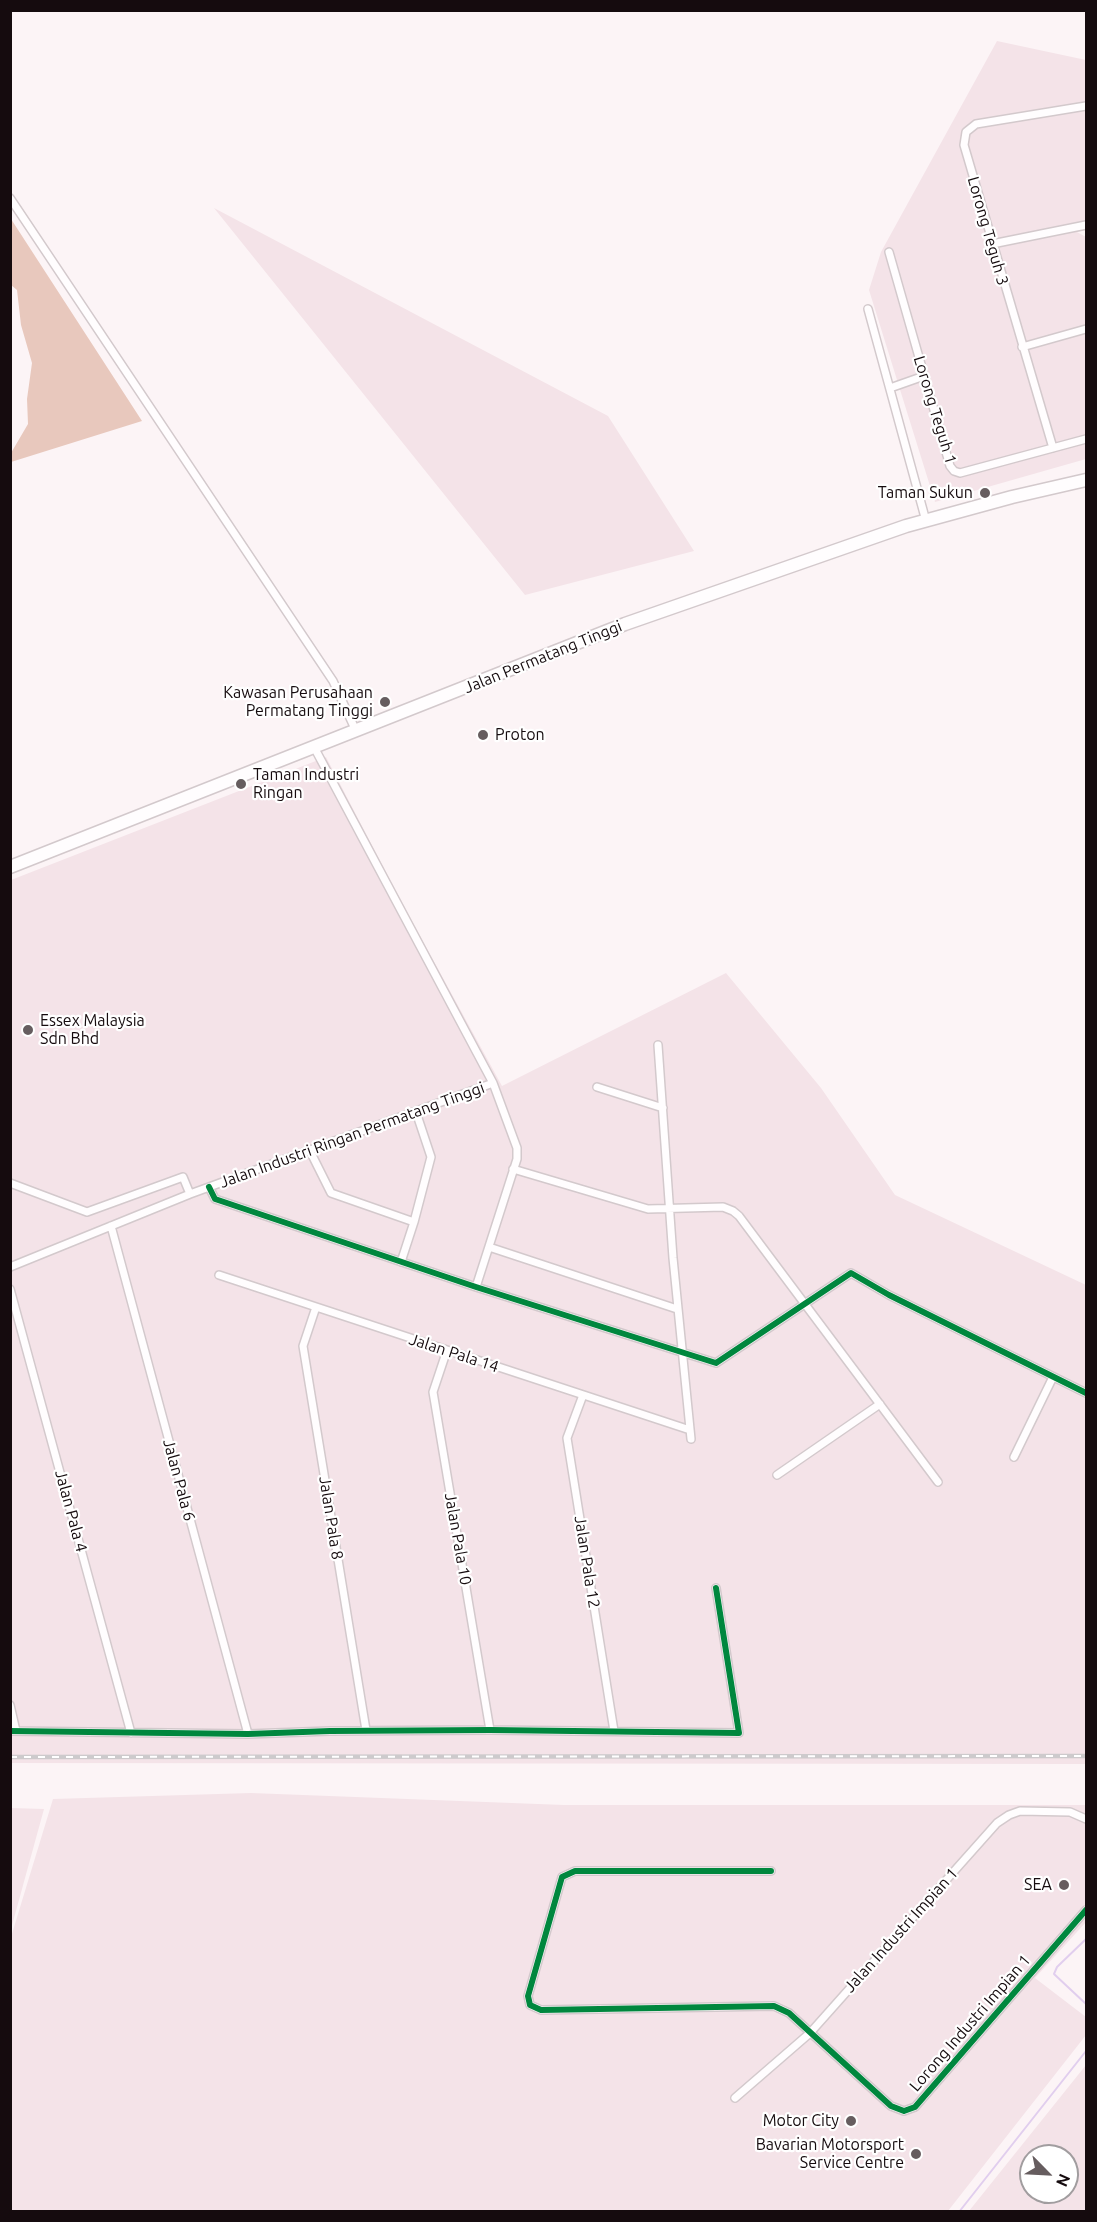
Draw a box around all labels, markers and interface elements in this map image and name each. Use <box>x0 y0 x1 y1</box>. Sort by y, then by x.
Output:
street label: Lorong Teguh 3 <box>963 175 1013 287</box>
street label: Lorong Teguh 1 <box>909 354 961 466</box>
place label: Taman Sukun <box>878 483 973 503</box>
marker: Taman Sukun <box>978 486 992 500</box>
street label: Jalan Permatang Tinggi <box>461 617 625 697</box>
place label: Kawasan Perusahaan Permatang Tinggi <box>223 683 373 721</box>
marker: Kawasan Perusahaan Permatang Tinggi <box>378 695 392 709</box>
place label: Proton <box>495 725 545 745</box>
marker: Proton <box>476 728 490 742</box>
place label: Taman Industri Ringan <box>253 765 359 803</box>
marker: Taman Industri Ringan <box>234 777 248 791</box>
place label: Essex Malaysia Sdn Bhd <box>40 1011 145 1049</box>
marker: Essex Malaysia Sdn Bhd <box>21 1023 35 1037</box>
street label: Jalan Industri Ringan Permatang Tinggi <box>217 1078 487 1192</box>
street label: Jalan Pala 14 <box>407 1329 501 1377</box>
street label: Jalan Pala 6 <box>159 1437 199 1523</box>
street label: Jalan Pala 4 <box>51 1468 91 1554</box>
street label: Jalan Pala 8 <box>315 1475 347 1561</box>
street label: Jalan Pala 10 <box>440 1491 476 1587</box>
street label: Jalan Pala 12 <box>570 1514 604 1610</box>
street label: Jalan Industri Impian 1 <box>840 1864 962 1996</box>
place label: SEA <box>1024 1875 1052 1895</box>
marker: SEA <box>1057 1878 1071 1892</box>
street label: Lorong Industri Impian 1 <box>905 1951 1035 2095</box>
place label: Motor City <box>763 2111 839 2131</box>
marker: Motor City <box>844 2114 858 2128</box>
place label: Bavarian Motorsport Service Centre <box>756 2135 904 2173</box>
north arrow <box>1019 2144 1079 2204</box>
marker: Bavarian Motorsport Service Centre <box>909 2147 923 2161</box>
text: N <box>1053 2171 1074 2190</box>

